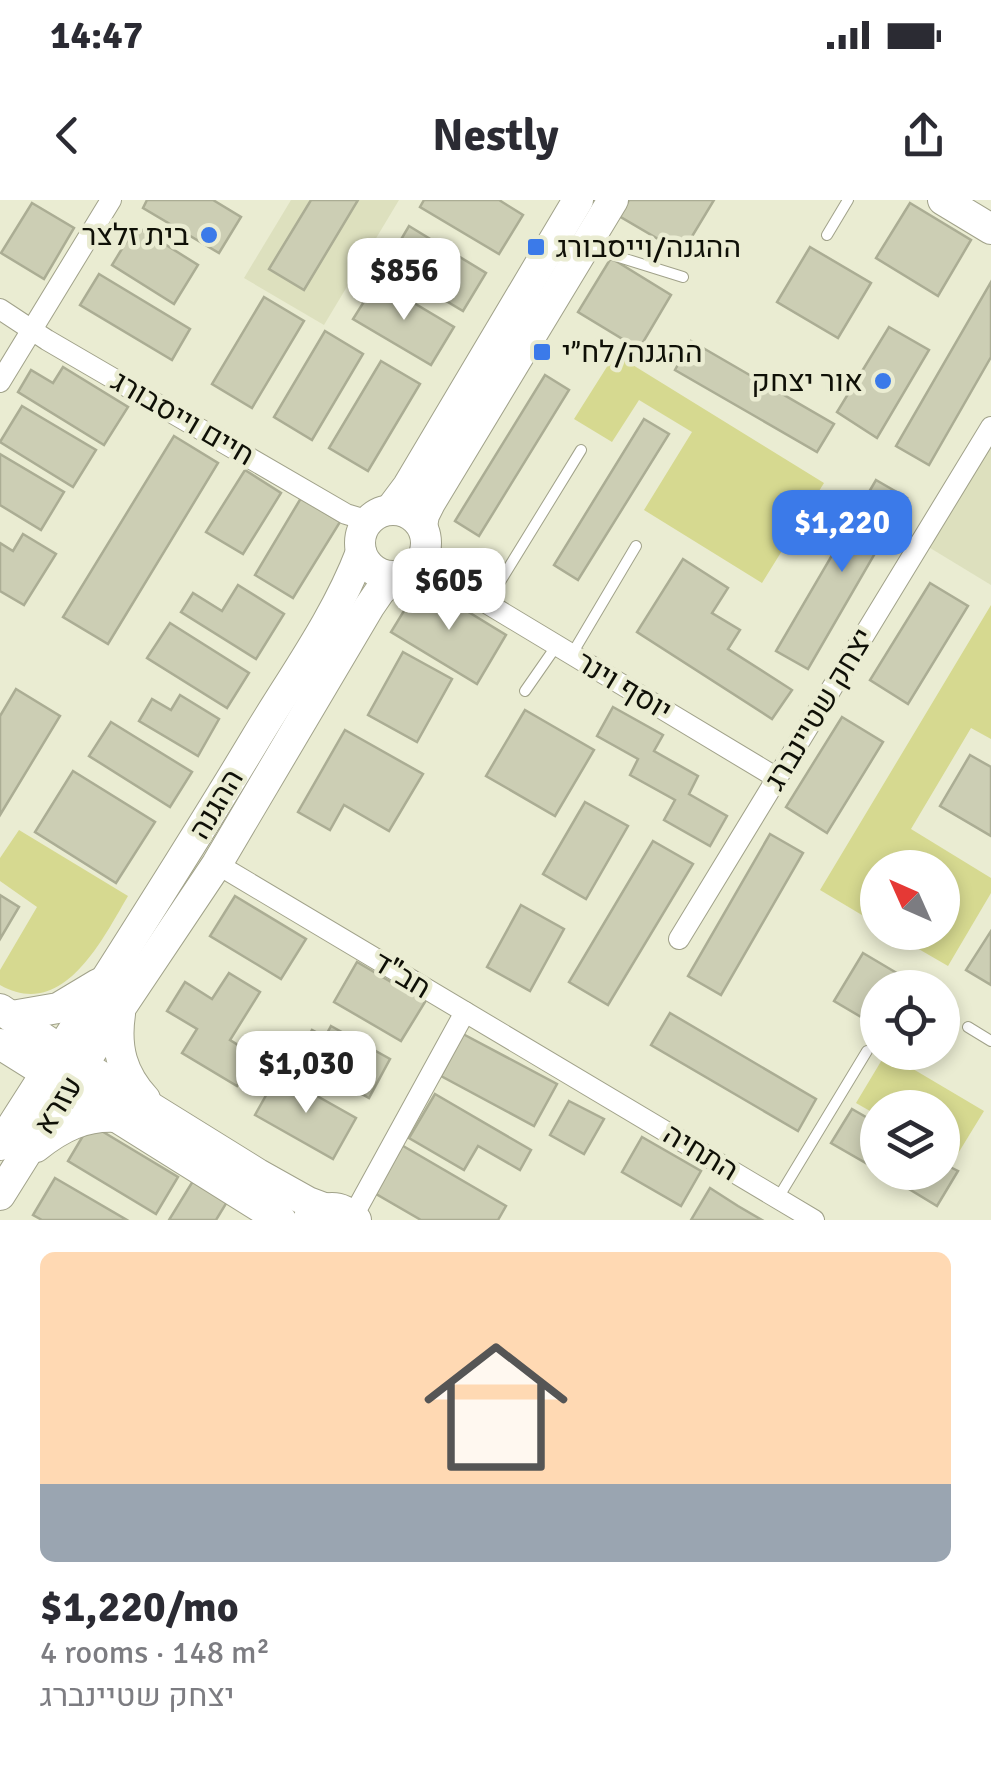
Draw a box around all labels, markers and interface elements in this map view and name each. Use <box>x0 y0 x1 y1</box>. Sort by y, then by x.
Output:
text: 14:47 <box>50 12 143 59</box>
icon: back <box>40 108 95 163</box>
text: Nestly <box>432 108 559 163</box>
icon: share <box>896 108 951 163</box>
place label: בית זלצר <box>82 217 189 254</box>
marker: בית זלצר <box>198 224 220 246</box>
place label: ההגנה/וייסבורג <box>556 229 741 266</box>
marker: ההגנה/וייסבורג <box>525 236 547 258</box>
pin: $856 <box>345 238 463 323</box>
text: $856 <box>369 251 439 290</box>
place label: ההגנה/לח״י <box>562 334 703 371</box>
marker: ההגנה/לח״י <box>531 341 553 363</box>
street label: חיים וייסבורג <box>105 363 261 474</box>
place label: אור יצחק <box>751 363 863 400</box>
marker: אור יצחק <box>872 370 894 392</box>
pin: $1,220 <box>761 490 923 575</box>
text: $1,220 <box>794 503 890 542</box>
pin: $605 <box>390 548 508 633</box>
text: $605 <box>414 561 484 600</box>
street label: יצחק שטיינברג <box>757 622 882 797</box>
street label: יוסף וינר <box>569 644 678 729</box>
street label: ההגנה <box>181 762 252 846</box>
north arrow <box>860 850 960 950</box>
map controls <box>860 850 960 1190</box>
street label: חב"ד <box>366 944 437 1007</box>
button: locate <box>860 970 960 1070</box>
pin: $1,030 <box>225 1031 387 1116</box>
text: $1,030 <box>258 1044 354 1083</box>
street label: עזרא <box>26 1069 91 1141</box>
button: layers <box>860 1090 960 1190</box>
street label: התחיה <box>656 1116 745 1189</box>
icon: home <box>406 1317 586 1497</box>
text: $1,220/mo <box>40 1582 239 1633</box>
text: 4 rooms · 148 m² <box>40 1633 270 1672</box>
text: יצחק שטיינברג <box>40 1676 234 1715</box>

